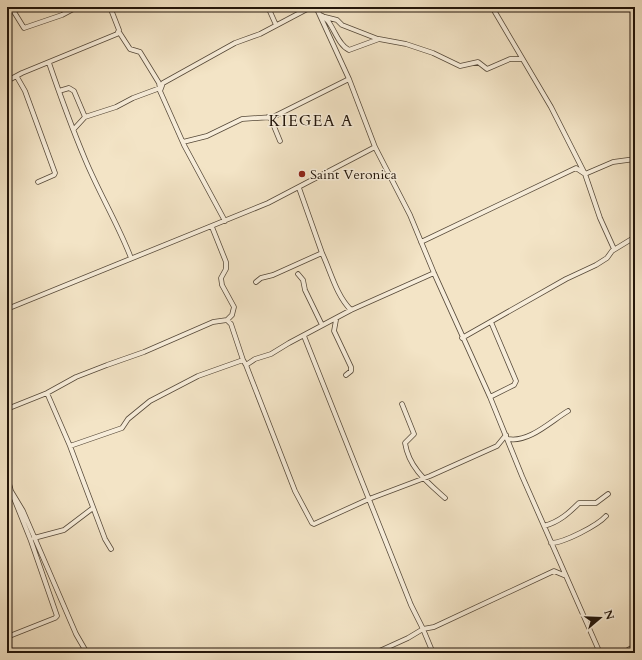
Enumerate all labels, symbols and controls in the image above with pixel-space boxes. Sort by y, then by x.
district label: KIEGEA A [269,110,353,132]
place label: Saint Veronica [310,165,397,184]
marker: Saint Veronica [297,169,307,179]
north arrow [580,598,620,638]
text: N [600,608,618,622]

